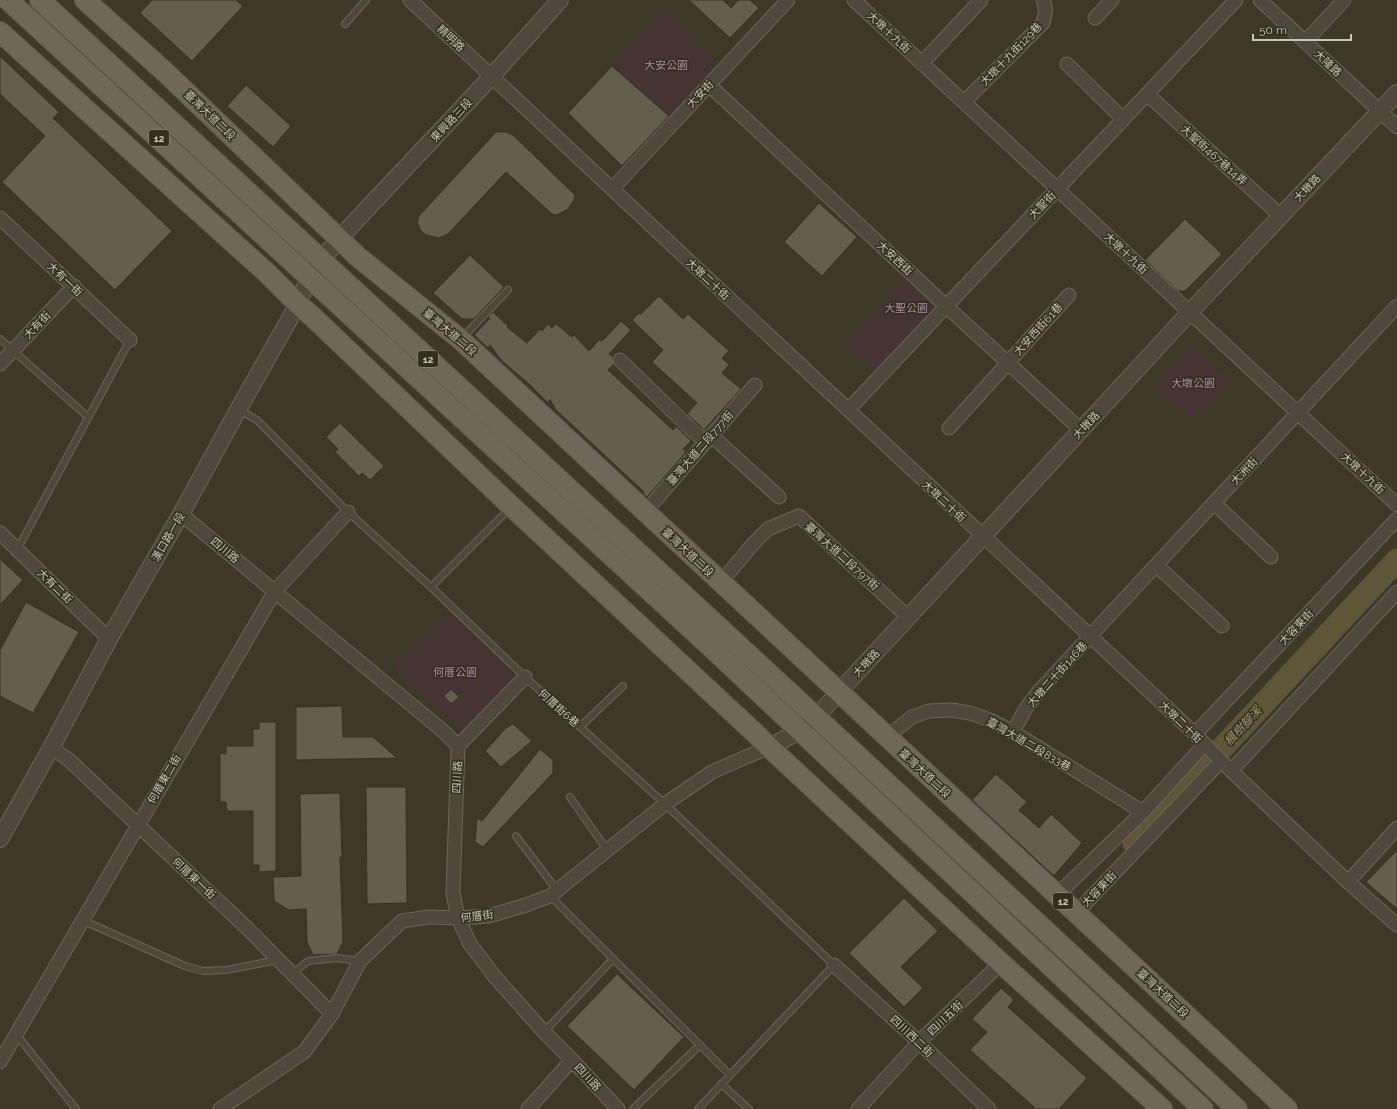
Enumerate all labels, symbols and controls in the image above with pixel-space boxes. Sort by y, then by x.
street label: 大墩十九街 [864,9,913,56]
scale bar [1253,16,1351,42]
street label: 大墩十九街129巷 [978,20,1045,89]
street label: 精明路 [434,22,467,54]
text: 50 m [1259,23,1287,37]
street label: 大隆路 [1311,47,1344,79]
park label: 大安公園 [644,59,688,72]
street label: 大安街 [684,78,716,111]
street label: 臺灣大道二段 [181,88,238,143]
street label: 東興路三段 [428,96,475,145]
street label: 大聖街467巷14弄 [1178,122,1249,188]
road number: 12 [149,130,169,146]
street label: 大墩路 [1291,172,1323,205]
street label: 大聖街 [1026,189,1058,222]
street label: 大墩十九街 [1101,230,1150,277]
street label: 大安西街 [874,239,915,278]
street label: 大墩二十街 [683,256,732,303]
street label: 大有一街 [44,260,85,299]
street label: 大安西街61巷 [1011,300,1065,358]
park label: 大聖公園 [884,302,928,315]
street label: 臺灣大道二段 [420,306,479,359]
street label: 大有街 [21,309,53,342]
road number: 12 [418,351,438,367]
park label: 大墩公園 [1171,377,1215,390]
street label: 臺灣大道二段777街 [664,408,736,488]
street label: 大墩路 [1070,409,1102,442]
street label: 大墩十九街 [1338,450,1387,497]
street label: 大洲街 [1228,455,1260,488]
street label: 大墩二十街 [919,478,968,525]
street label: 漢口路一段 [149,510,188,564]
street label: 臺灣大道二段797街 [802,520,881,593]
street label: 臺灣大道二段 [659,525,716,580]
street label: 四川路 [208,535,241,566]
street label: 大有二街 [34,566,75,606]
street label: 大容東街 [1277,607,1316,648]
street label: 大墩二十街146巷 [1025,639,1090,710]
street label: 大墩路 [850,647,882,680]
park label: 何厝公園 [433,666,477,679]
street label: 何厝街6巷 [535,687,582,730]
street label: 大墩二十街 [1156,699,1205,746]
water label: 楓樹腳溪 [1222,702,1266,748]
street label: 臺灣大道二段833巷 [984,715,1073,774]
street label: 臺灣大道二段 [896,746,953,801]
street label: 何厝東二街 [145,752,184,806]
street label: 四川路 [450,760,465,794]
street label: 何厝東一街 [169,855,218,902]
street label: 大容東街 [1079,869,1119,910]
road number: 12 [1053,893,1073,909]
street label: 何厝街 [460,908,494,925]
street label: 臺灣大道二段 [1134,966,1191,1021]
street label: 四川五街 [925,998,966,1038]
street label: 四川西二街 [887,1013,936,1060]
street label: 四川路 [572,1061,604,1094]

